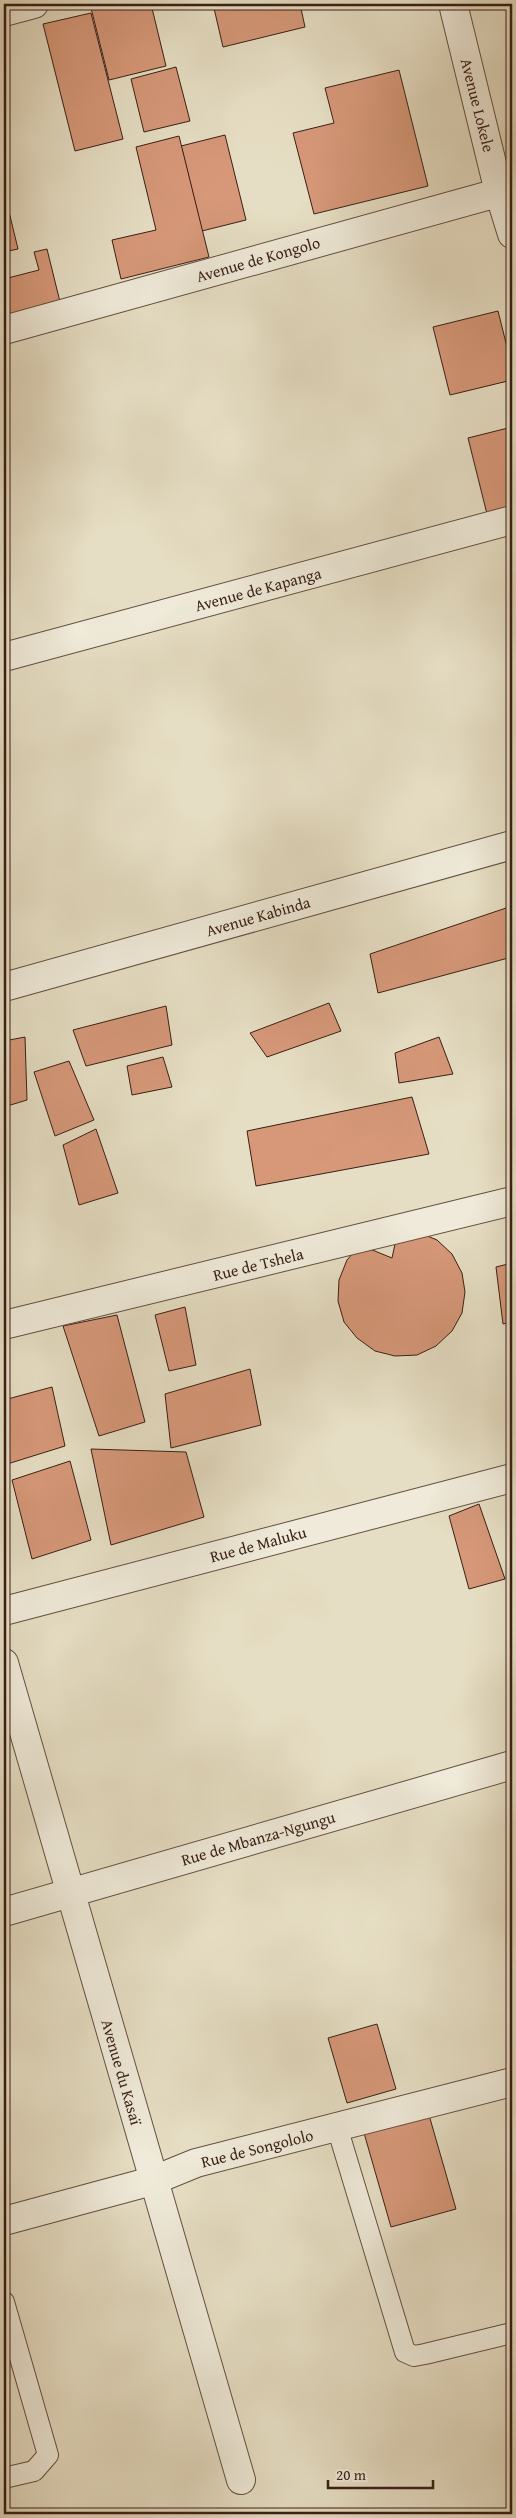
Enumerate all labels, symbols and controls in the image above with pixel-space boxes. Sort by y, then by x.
street label: Avenue Lokele [455,56,501,154]
street label: Avenue de Kongolo [193,230,323,288]
street label: Avenue de Kapanga [192,560,324,617]
street label: Avenue Kabinda [203,890,313,942]
street label: Rue de Tshela [210,1241,306,1287]
street label: Rue de Maluku [207,1519,309,1568]
street label: Rue de Mbanza-Ngungu [178,1804,338,1871]
street label: Avenue du Kasaï [95,2016,149,2128]
street label: Rue de Songololo [198,2122,316,2174]
scale bar [328,2458,434,2490]
text: 20 m [336,2464,367,2485]

